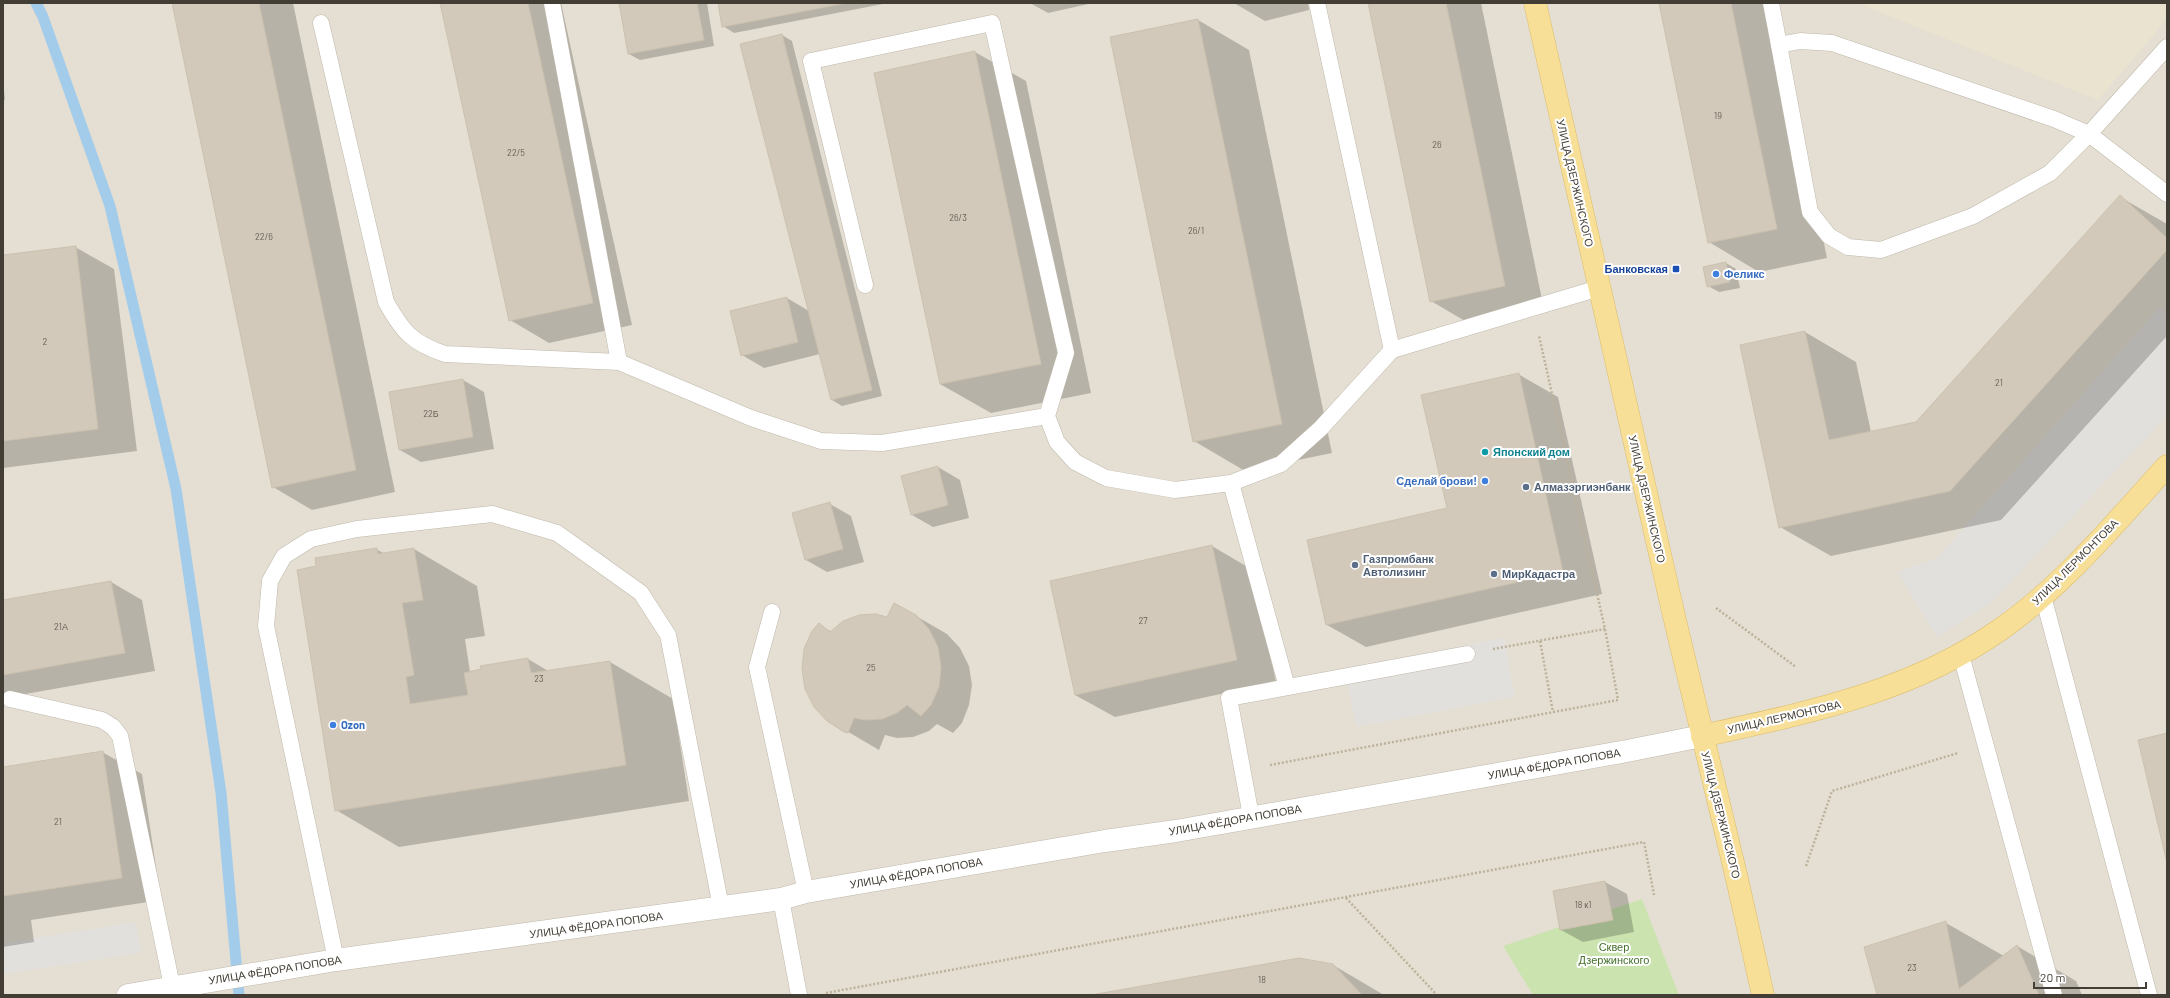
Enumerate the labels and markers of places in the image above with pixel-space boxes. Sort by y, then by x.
place label: Банковская [1605,262,1668,275]
marker: Банковская [1671,264,1681,274]
place label: Феликс [1724,267,1765,280]
marker: Феликс [1711,269,1721,279]
place label: Японский дом [1493,445,1570,458]
marker: Японский дом [1480,447,1490,457]
place label: Сделай брови! [1396,474,1477,487]
marker: Сделай брови! [1480,476,1490,486]
place label: Алмазэргиэнбанк [1534,480,1631,493]
marker: Алмазэргиэнбанк [1521,482,1531,492]
place label: Газпромбанк Автолизинг [1363,552,1434,578]
marker: Газпромбанк Автолизинг [1350,560,1360,570]
place label: МирКадастра [1502,567,1576,580]
marker: МирКадастра [1489,569,1499,579]
place label: Ozon [341,718,365,731]
marker: Ozon [328,720,338,730]

